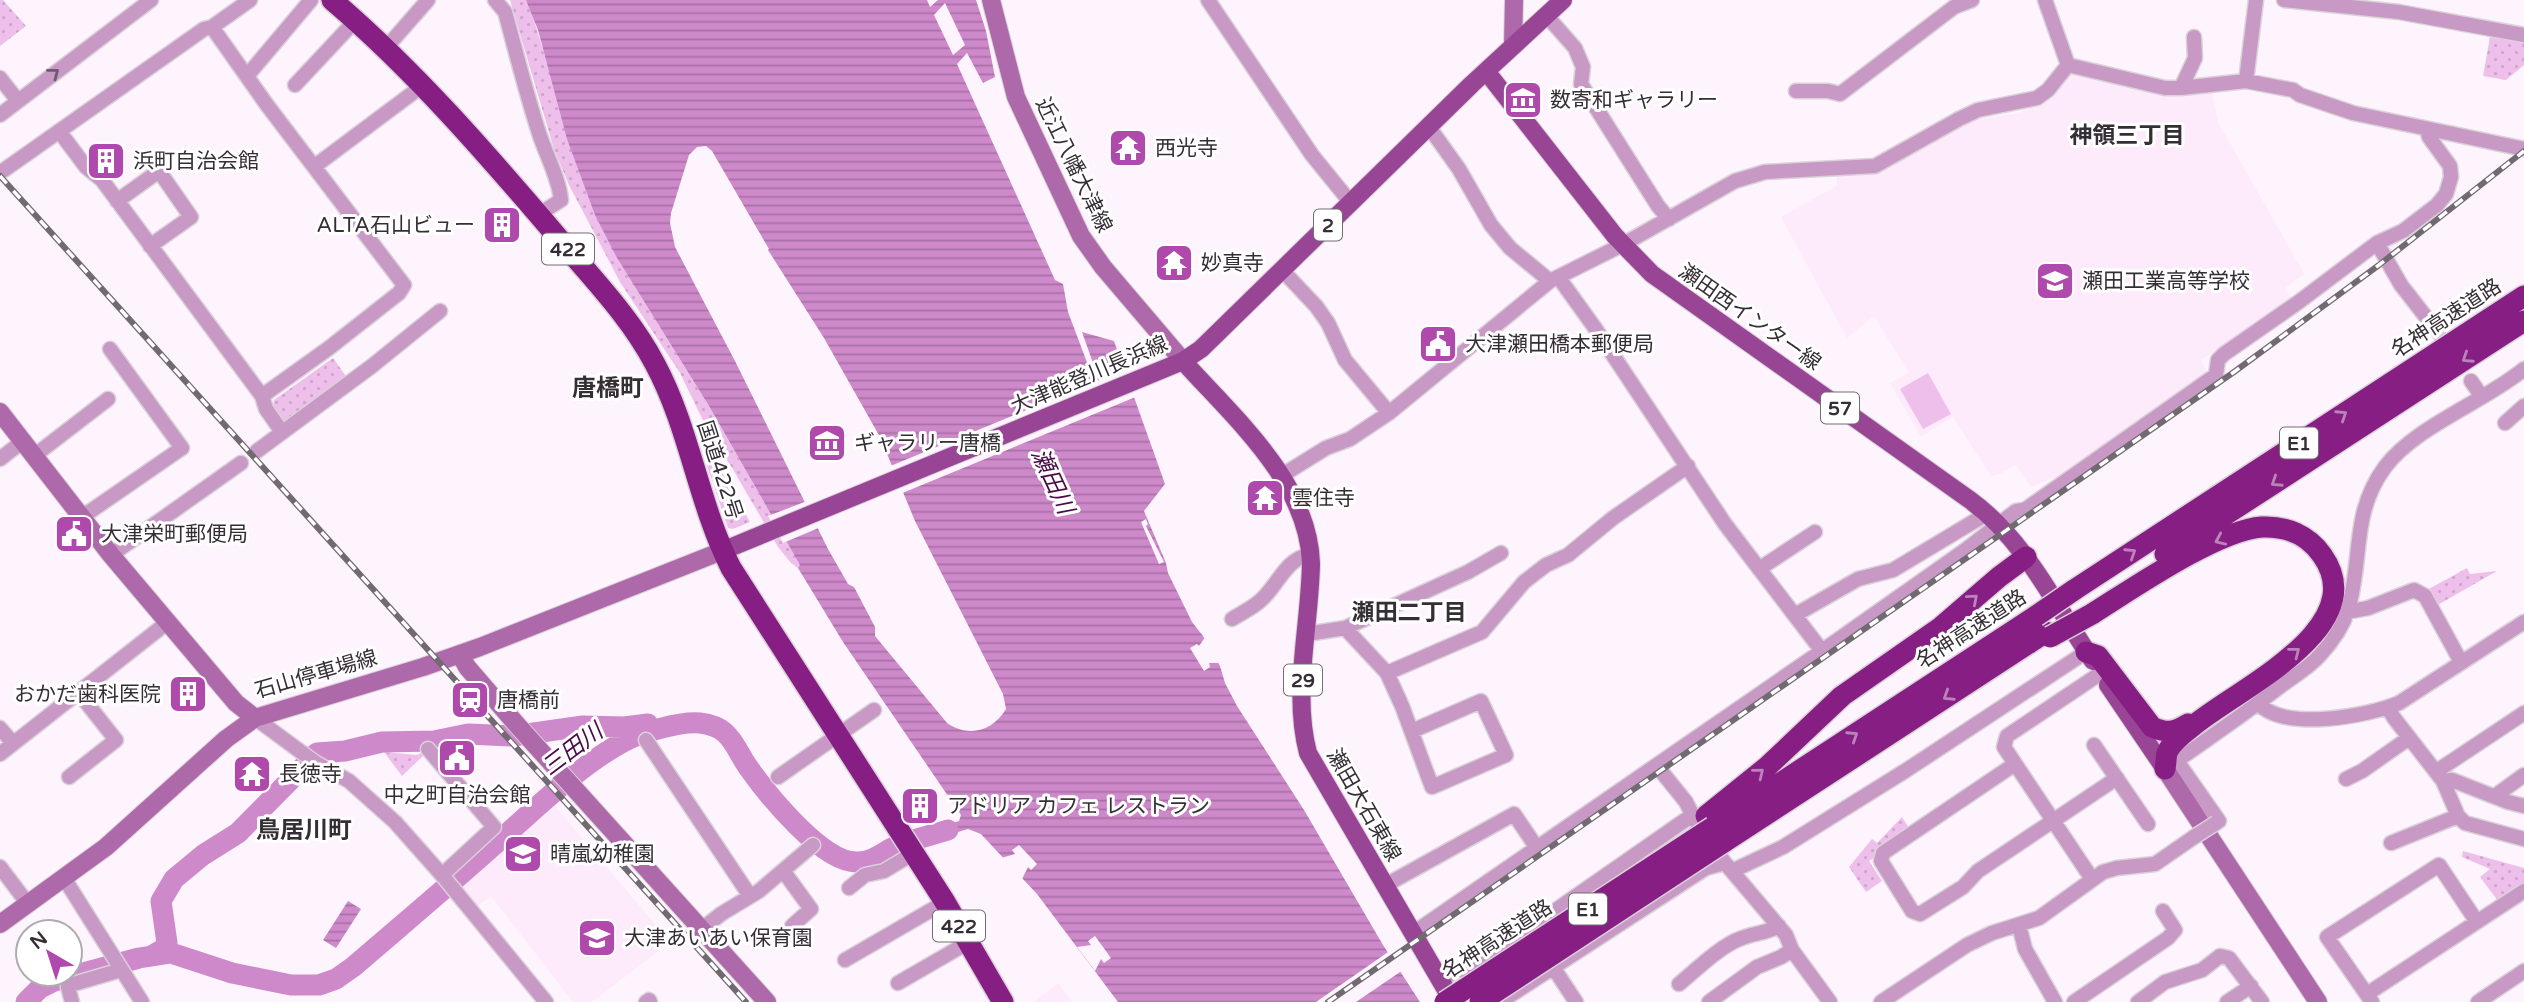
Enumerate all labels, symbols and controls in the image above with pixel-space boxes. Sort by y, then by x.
one-way arrow [46,69,59,82]
museum icon: 数寄和ギャラリー [1502,79,1544,121]
place label: 数寄和ギャラリー [1550,88,1718,113]
street label: 近江八幡大津線 [1030,94,1117,237]
district label: 神領三丁目 [2070,122,2185,150]
temple icon: 西光寺 [1107,127,1149,169]
place label: 西光寺 [1155,136,1218,161]
building icon: 浜町自治会館 [85,140,127,182]
place label: 浜町自治会館 [133,149,259,174]
building icon: ALTA石山ビュー [481,204,523,246]
road number: 2 [1314,210,1342,241]
place label: ALTA石山ビュー [317,213,475,238]
road number: 422 [542,233,594,264]
temple icon: 妙真寺 [1153,242,1195,284]
place label: 妙真寺 [1201,251,1264,276]
street label: 瀬田西インター線 [1674,259,1826,376]
school or university icon: 瀬田工業高等学校 [2034,260,2076,302]
place label: 瀬田工業高等学校 [2082,269,2250,294]
street label: 名神高速道路 [2387,274,2506,363]
public building icon: 大津瀬田橋本郵便局 [1417,323,1459,365]
street label: 大津能登川長浜線 [1007,331,1171,420]
place label: 大津瀬田橋本郵便局 [1465,332,1654,357]
one-way arrow [2462,350,2475,362]
district label: 唐橋町 [572,374,644,403]
road number: 57 [1821,392,1859,424]
one-way arrow [2334,411,2347,423]
street label: 国道422号 [692,418,747,523]
museum icon: ギャラリー唐橋 [806,422,848,464]
road number: E1 [2280,428,2318,458]
place label: ギャラリー唐橋 [854,431,1001,456]
water label: 瀬田川 [1025,444,1081,521]
one-way arrow [2271,474,2284,486]
temple icon: 雲住寺 [1244,477,1286,519]
place label: 雲住寺 [1292,486,1355,511]
public building icon: 大津栄町郵便局 [53,513,95,555]
place label: 大津栄町郵便局 [101,522,248,547]
one-way arrow [2215,532,2228,546]
one-way arrow [2123,549,2136,561]
street label: 名神高速道路 [1912,585,2031,674]
one-way arrow [1965,595,1978,607]
district label: 瀬田二丁目 [1352,599,1467,627]
street label: 石山停車場線 [252,645,380,704]
one-way arrow [2287,648,2300,661]
road number: 29 [1284,664,1322,695]
building icon: おかだ歯科医院 [167,673,209,715]
station icon: 唐橋前 [449,679,491,721]
place label: おかだ歯科医院 [14,682,161,707]
place label: 唐橋前 [497,688,560,713]
one-way arrow [1943,688,1956,700]
water label: 三田川 [537,716,611,782]
one-way arrow [1845,731,1858,744]
public building icon: 中之町自治会館 [436,737,478,779]
street label: 瀬田大石東線 [1321,744,1406,866]
temple icon: 長徳寺 [231,753,273,795]
place label: 長徳寺 [279,762,342,787]
one-way arrow [1752,769,1764,782]
place label: 中之町自治会館 [384,783,531,808]
building icon: アドリア カフェ レストラン [899,785,941,827]
place label: アドリア カフェ レストラン [947,794,1210,819]
district label: 鳥居川町 [256,816,352,845]
school or university icon: 晴嵐幼稚園 [502,833,544,875]
place label: 晴嵐幼稚園 [550,842,655,867]
road number: E1 [1569,894,1607,925]
street label: 名神高速道路 [1438,895,1557,984]
road number: 422 [933,910,985,942]
school or university icon: 大津あいあい保育園 [576,917,618,959]
north arrow [14,918,84,988]
place label: 大津あいあい保育園 [624,926,813,951]
text: N [26,927,52,954]

